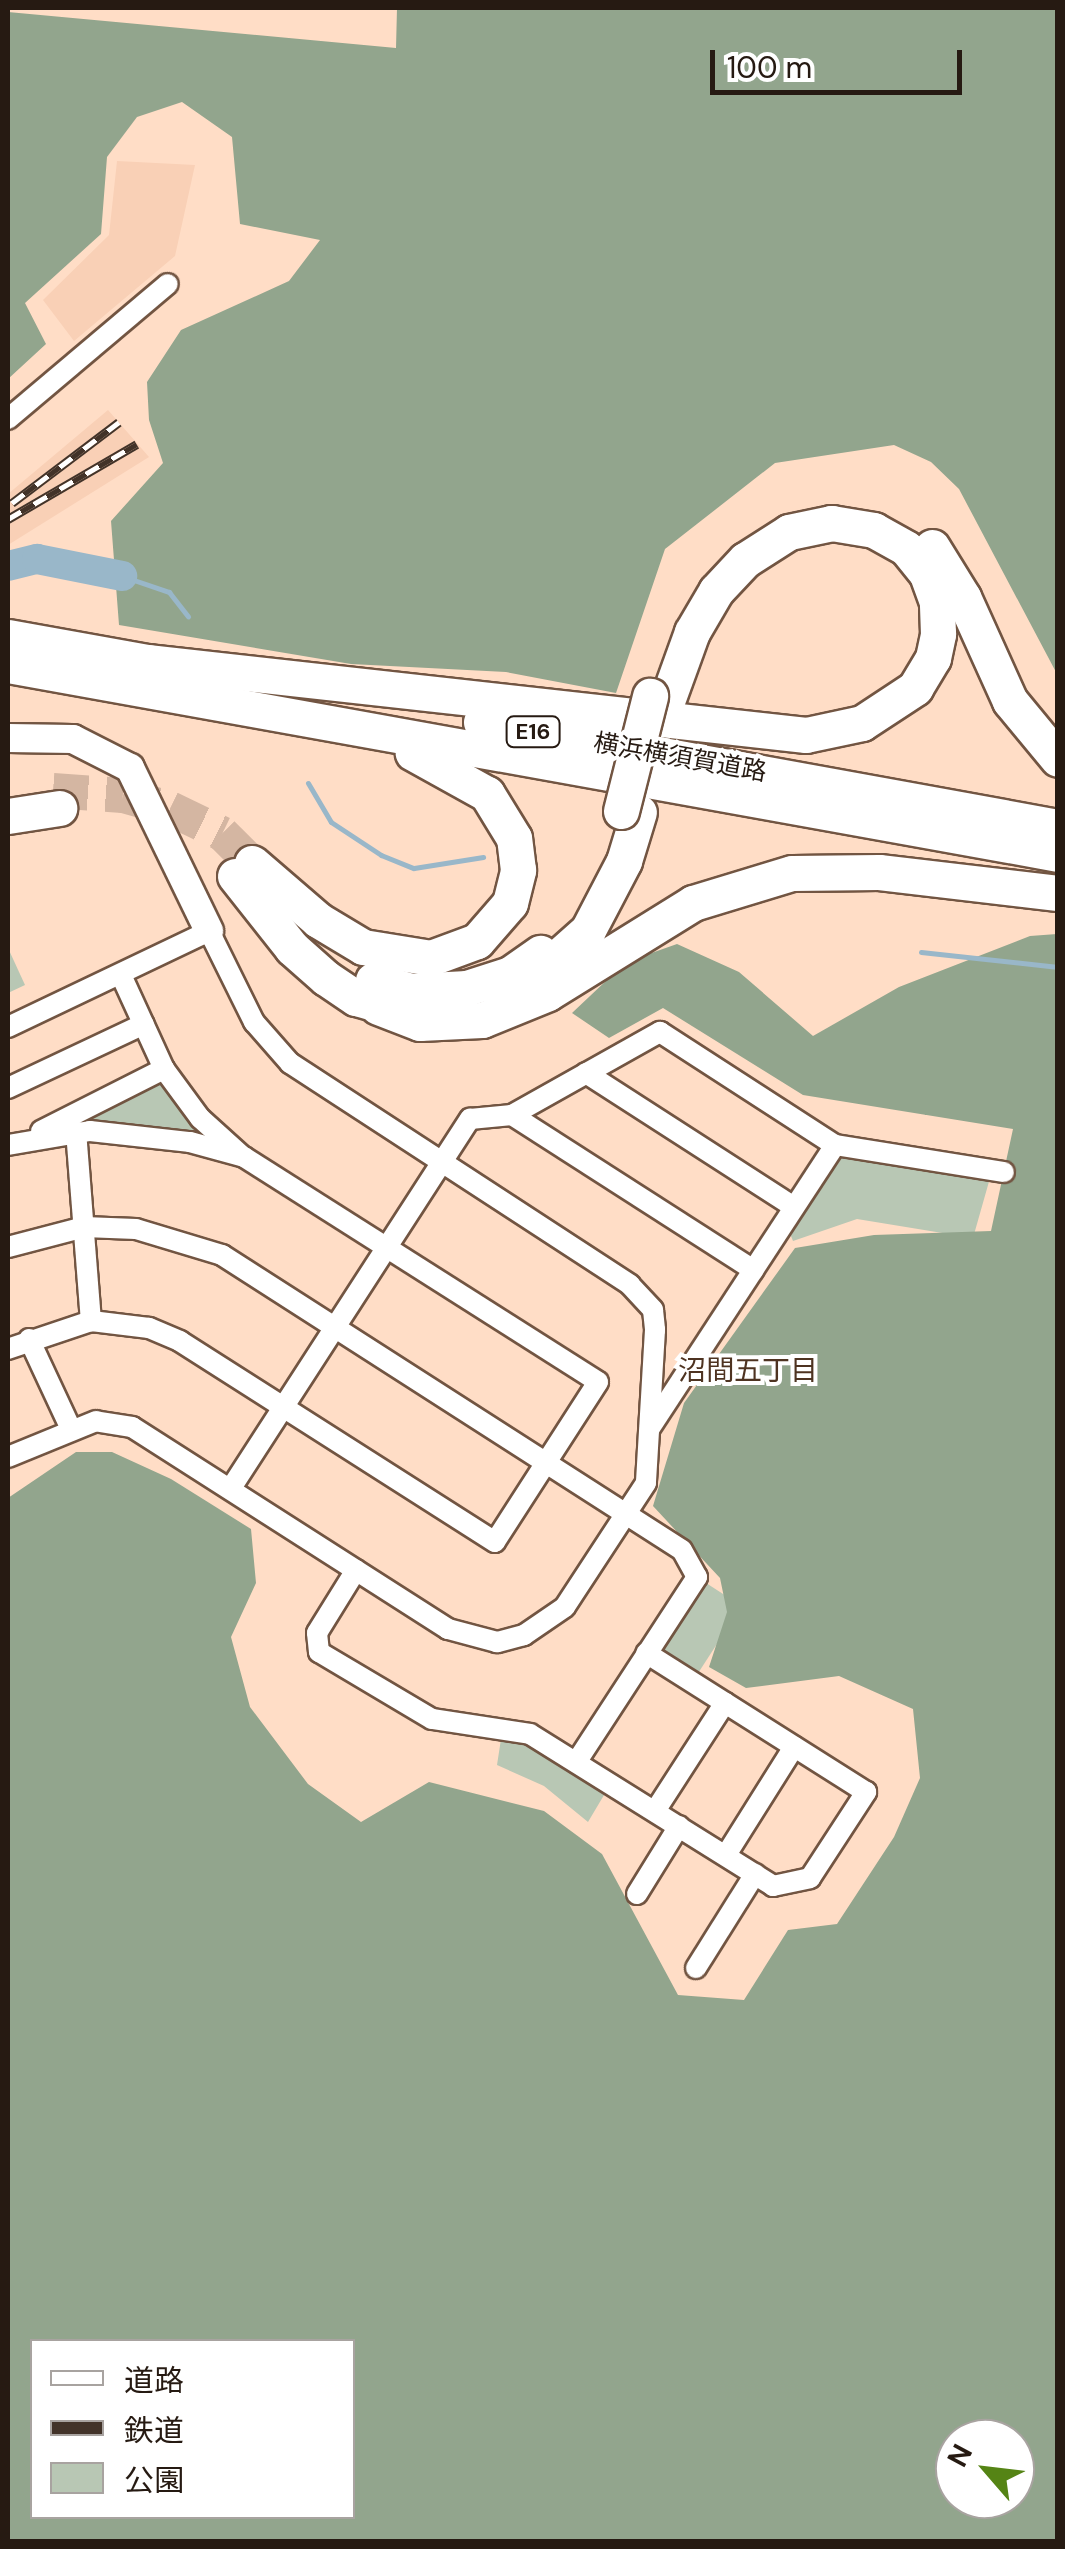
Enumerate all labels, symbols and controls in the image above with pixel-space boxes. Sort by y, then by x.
scale bar [715,30,968,92]
text: 100 m [727,48,812,87]
road number: E16 [506,715,560,749]
street label: 横浜横須賀道路 [591,728,769,788]
district label: 沼間五丁目 [678,1354,818,1388]
legend [30,2339,355,2519]
text: 道路 [124,2361,184,2400]
text: 鉄道 [124,2411,184,2450]
north arrow [935,2419,1035,2519]
text: N [939,2438,981,2473]
text: 公園 [124,2461,184,2500]

